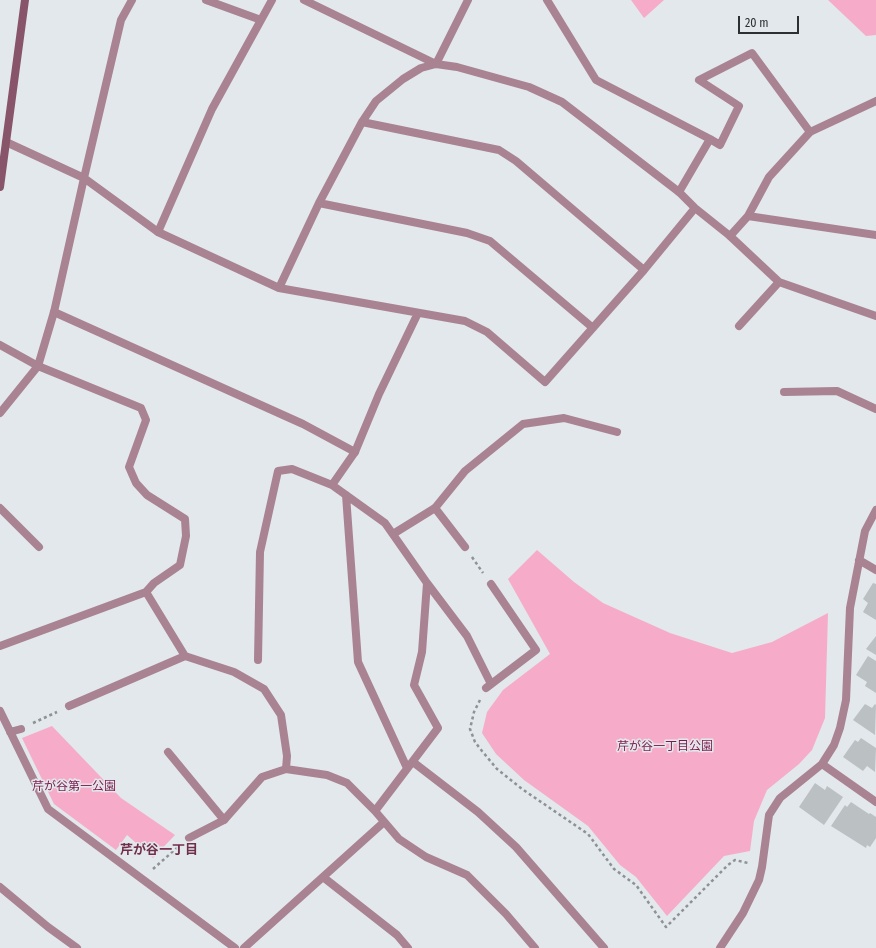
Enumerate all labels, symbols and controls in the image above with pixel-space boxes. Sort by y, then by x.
scale bar [740,8,801,34]
text: 20 m [745,16,769,30]
park label: 芹が谷一丁目公園 [617,740,713,754]
park label: 芹が谷第一公園 [32,780,116,794]
district label: 芹が谷一丁目 [120,842,198,858]

